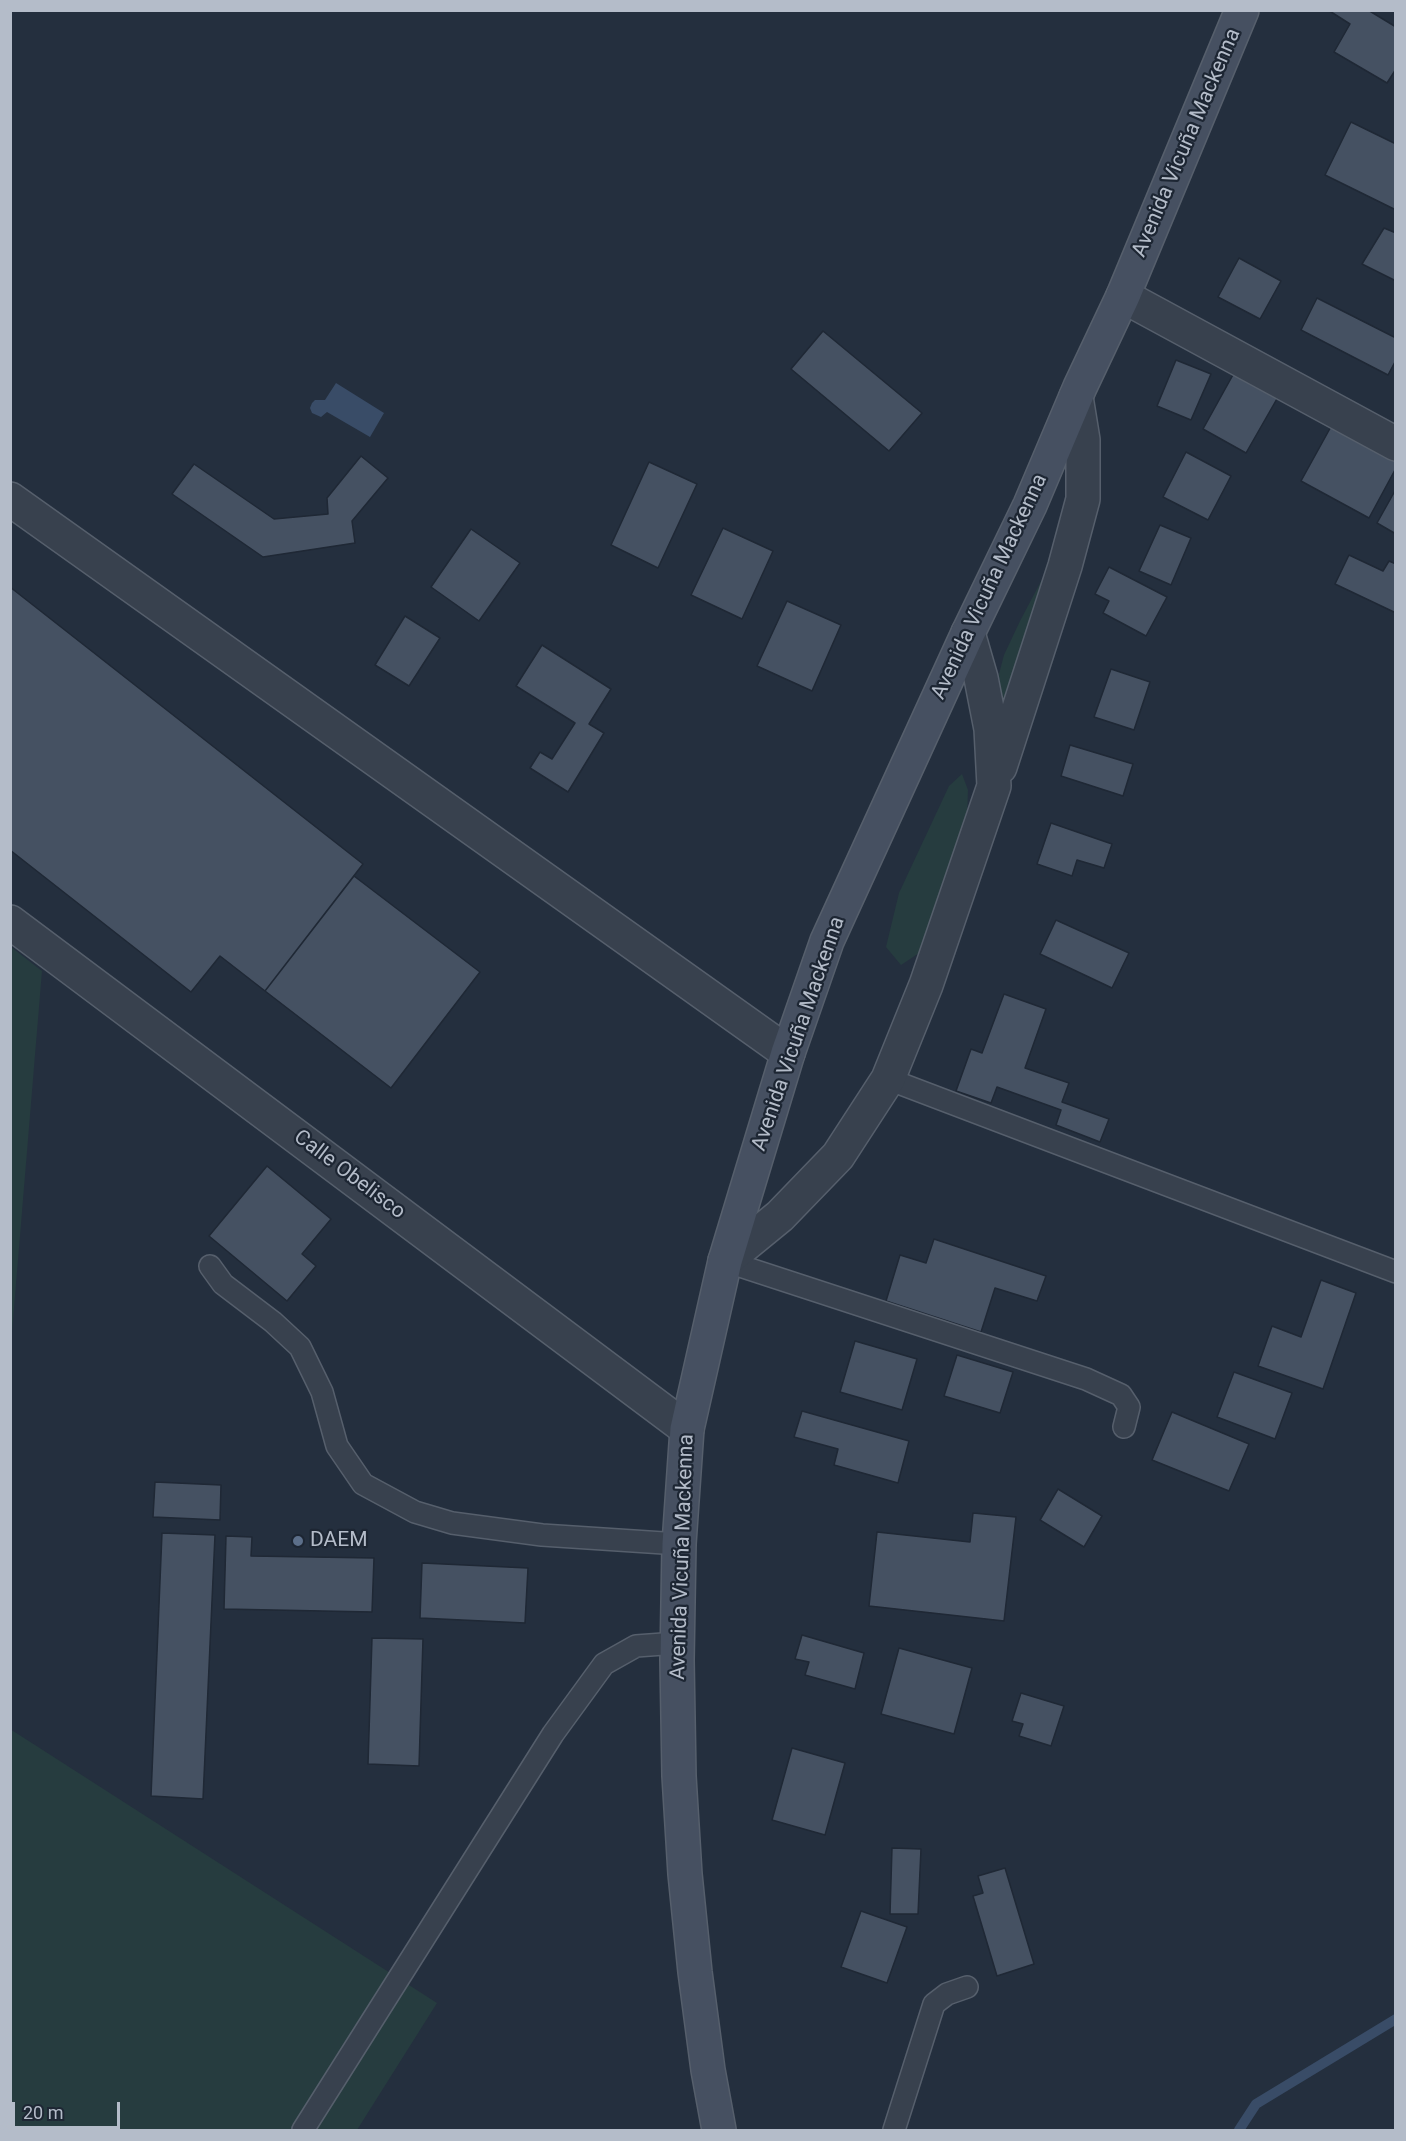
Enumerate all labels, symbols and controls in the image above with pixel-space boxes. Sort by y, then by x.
street label: Avenida Vicuña Mackenna [1127,25,1247,261]
street label: Avenida Vicuña Mackenna [927,470,1053,704]
street label: Avenida Vicuña Mackenna [747,914,851,1154]
street label: Calle Obelisco [288,1125,410,1225]
street label: Avenida Vicuña Mackenna [666,1434,700,1680]
place label: DAEM [310,1528,368,1554]
marker: DAEM [291,1534,305,1548]
scale bar [15,2090,123,2128]
text: 20 m [23,2102,63,2123]

